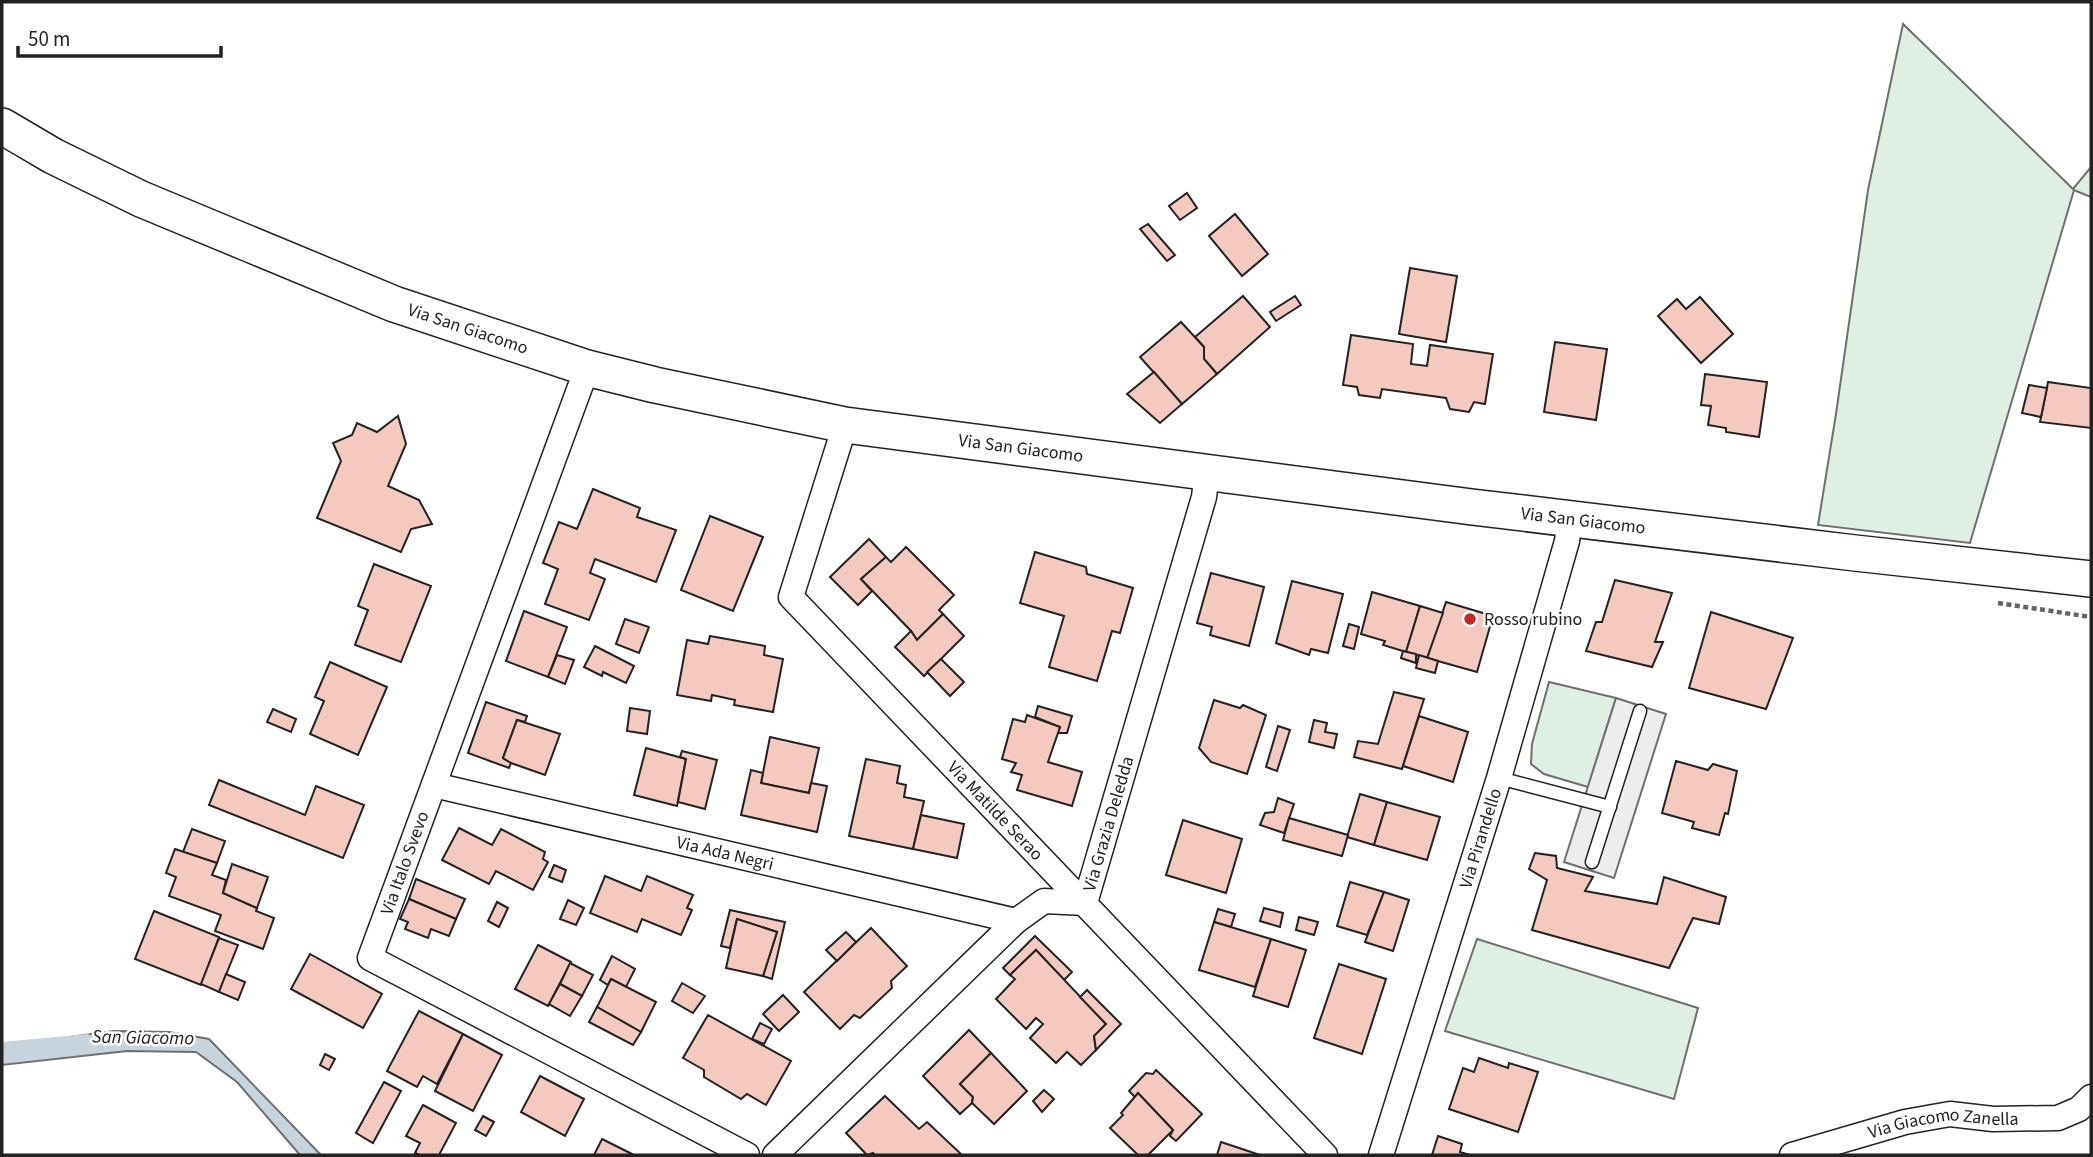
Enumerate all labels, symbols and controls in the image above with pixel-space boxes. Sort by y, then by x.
scale bar [18,14,220,58]
text: 50 m [28,24,70,54]
street label: Via San Giacomo [405,297,531,360]
street label: Via San Giacomo [957,427,1085,469]
street label: Via San Giacomo [1519,500,1647,540]
place label: Rosso rubino [1484,607,1582,632]
marker: Rosso rubino [1462,611,1478,627]
street label: Via Grazia Deledda [1077,753,1140,894]
street label: Via Matilde Serao [942,755,1049,866]
street label: Via Pirandello [1453,785,1508,891]
street label: Via Italo Svevo [375,808,435,918]
street label: Via Ada Negri [674,830,776,876]
water label: San Giacomo [92,1024,195,1052]
street label: Via Giacomo Zanella [1865,1102,2019,1145]

